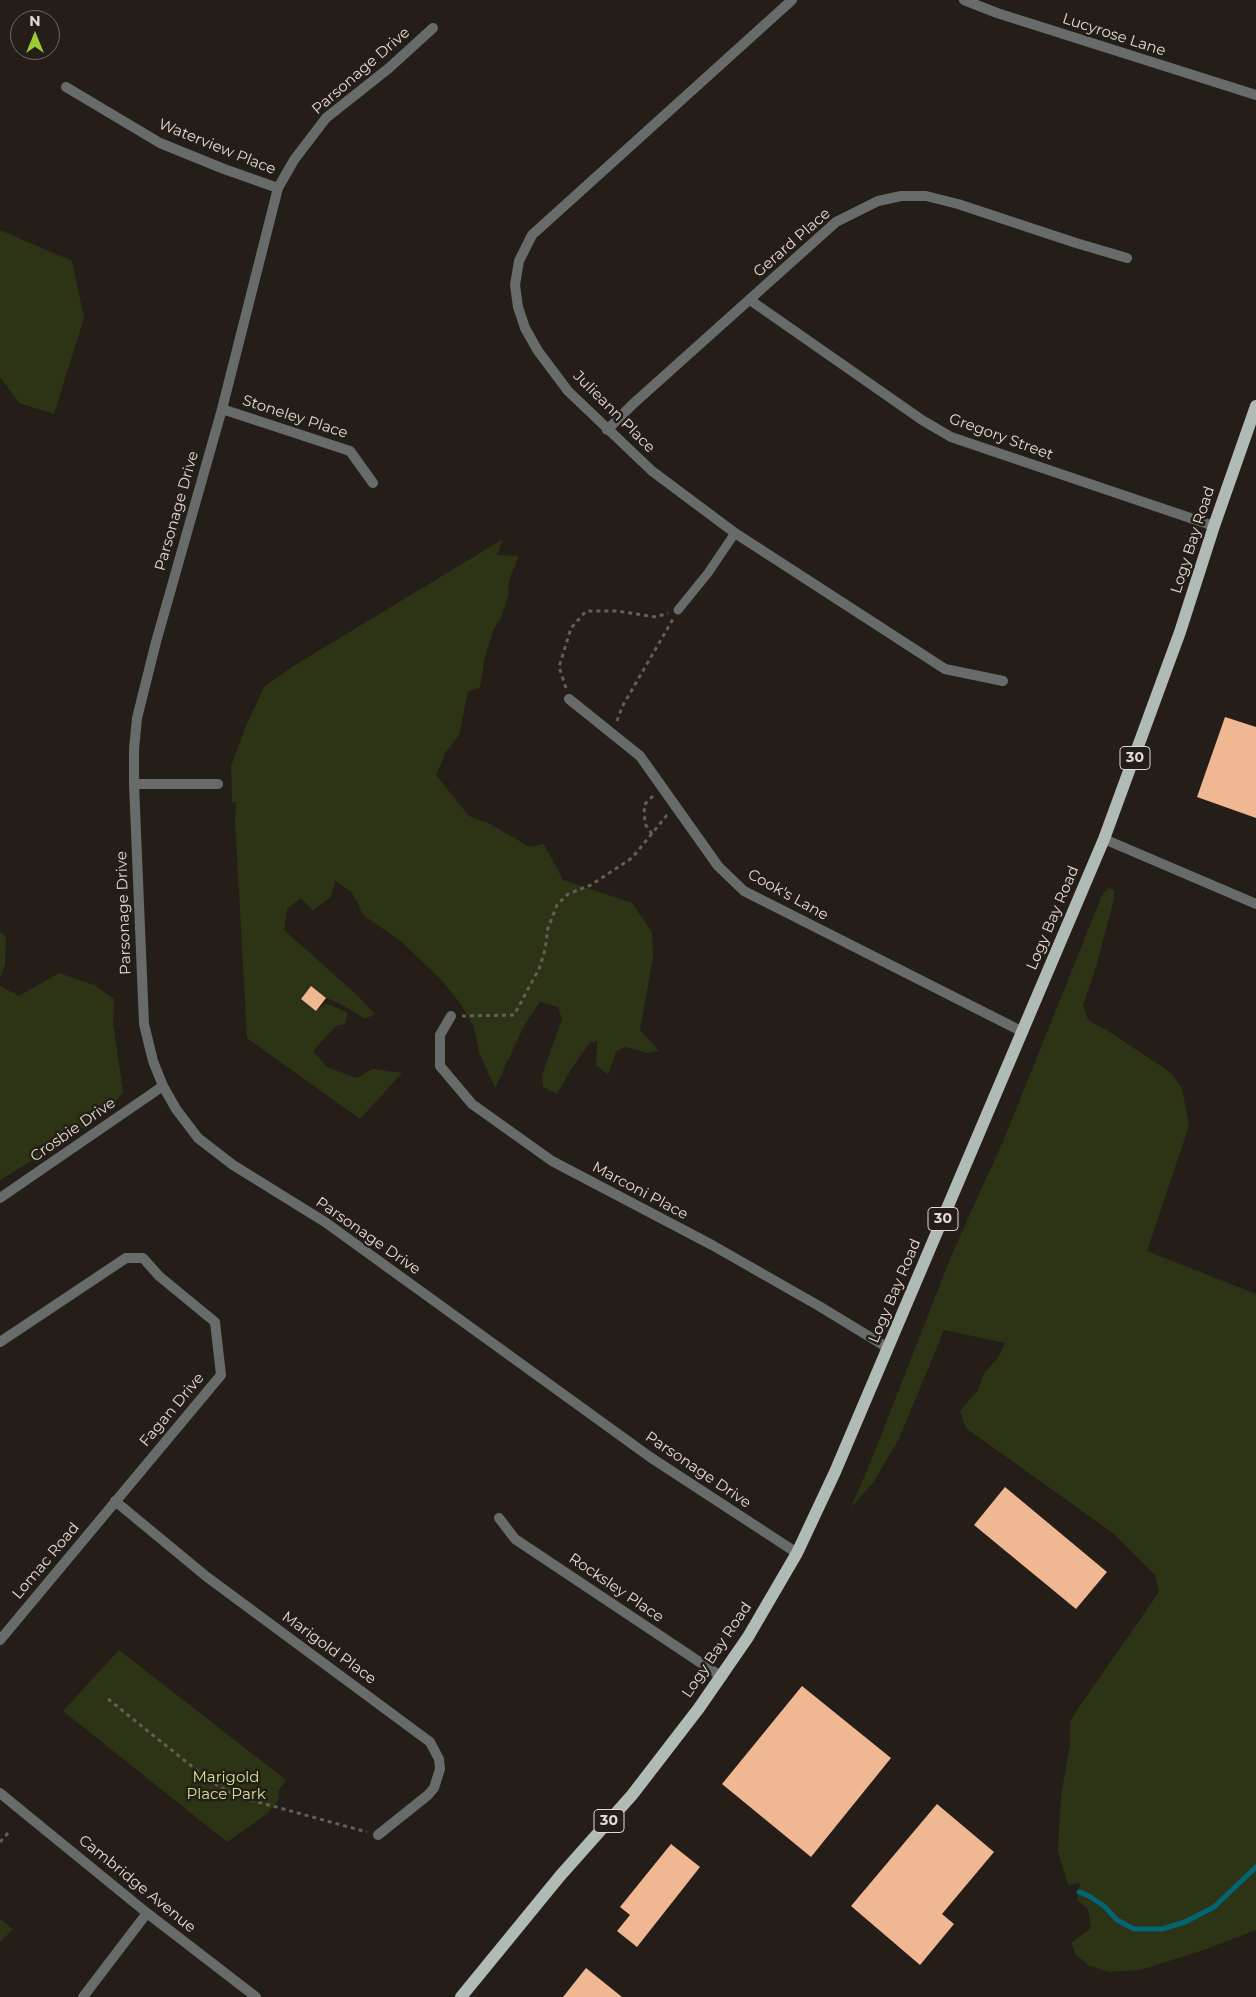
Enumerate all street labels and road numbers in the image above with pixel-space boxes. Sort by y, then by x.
street label: Lucyrose Lane [1060,10,1168,60]
street label: Parsonage Drive [308,24,414,118]
street label: Waterview Place [156,115,278,179]
street label: Gerard Place [750,205,834,281]
street label: Julieann Place [569,367,659,457]
street label: Stoneley Place [240,391,350,443]
street label: Gregory Street [946,410,1056,464]
street label: Parsonage Drive [151,449,203,573]
street label: Logy Bay Road [1167,484,1219,596]
road number: 30 [1120,746,1150,770]
street label: Parsonage Drive [113,851,135,975]
street label: Logy Bay Road [1023,863,1083,973]
street label: Cook's Lane [745,865,831,925]
street label: Crosbie Drive [27,1094,119,1166]
street label: Marconi Place [589,1158,691,1224]
street label: Parsonage Drive [312,1193,424,1279]
road number: 30 [928,1208,958,1230]
street label: Logy Bay Road [865,1236,925,1346]
street label: Fagan Drive [136,1370,208,1450]
street label: Parsonage Drive [642,1428,754,1512]
street label: Lomac Road [9,1519,83,1603]
street label: Rocksley Place [565,1550,667,1626]
street label: Logy Bay Road [678,1599,756,1701]
street label: Marigold Place [278,1608,380,1688]
road number: 30 [594,1810,624,1832]
street label: Cambridge Avenue [75,1831,199,1937]

